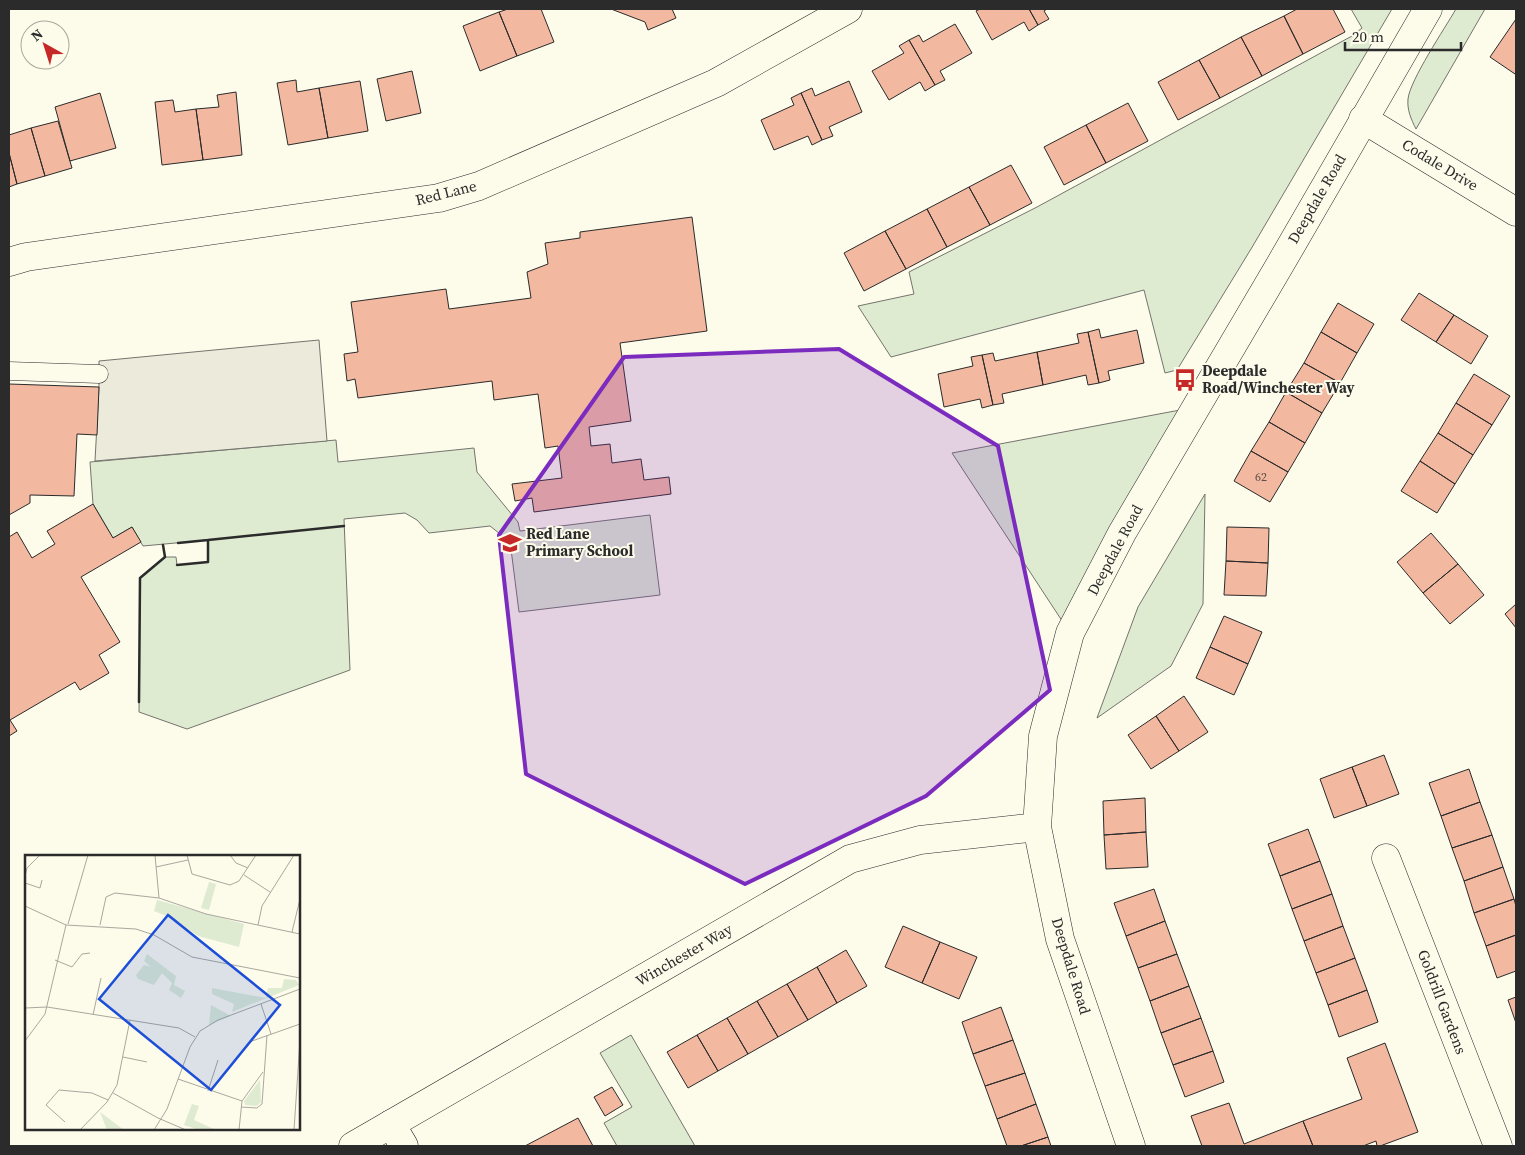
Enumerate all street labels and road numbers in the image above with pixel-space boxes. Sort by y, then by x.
street label: Codale Drive [1398,134,1483,196]
street label: Deepdale Road [1282,150,1351,247]
street label: Red Lane [413,175,479,210]
street label: Deepdale Road [1082,500,1148,599]
street label: Deepdale Road [1047,915,1096,1017]
street label: Winchester Way [632,918,736,991]
street label: Goldrill Gardens [1413,947,1472,1057]

